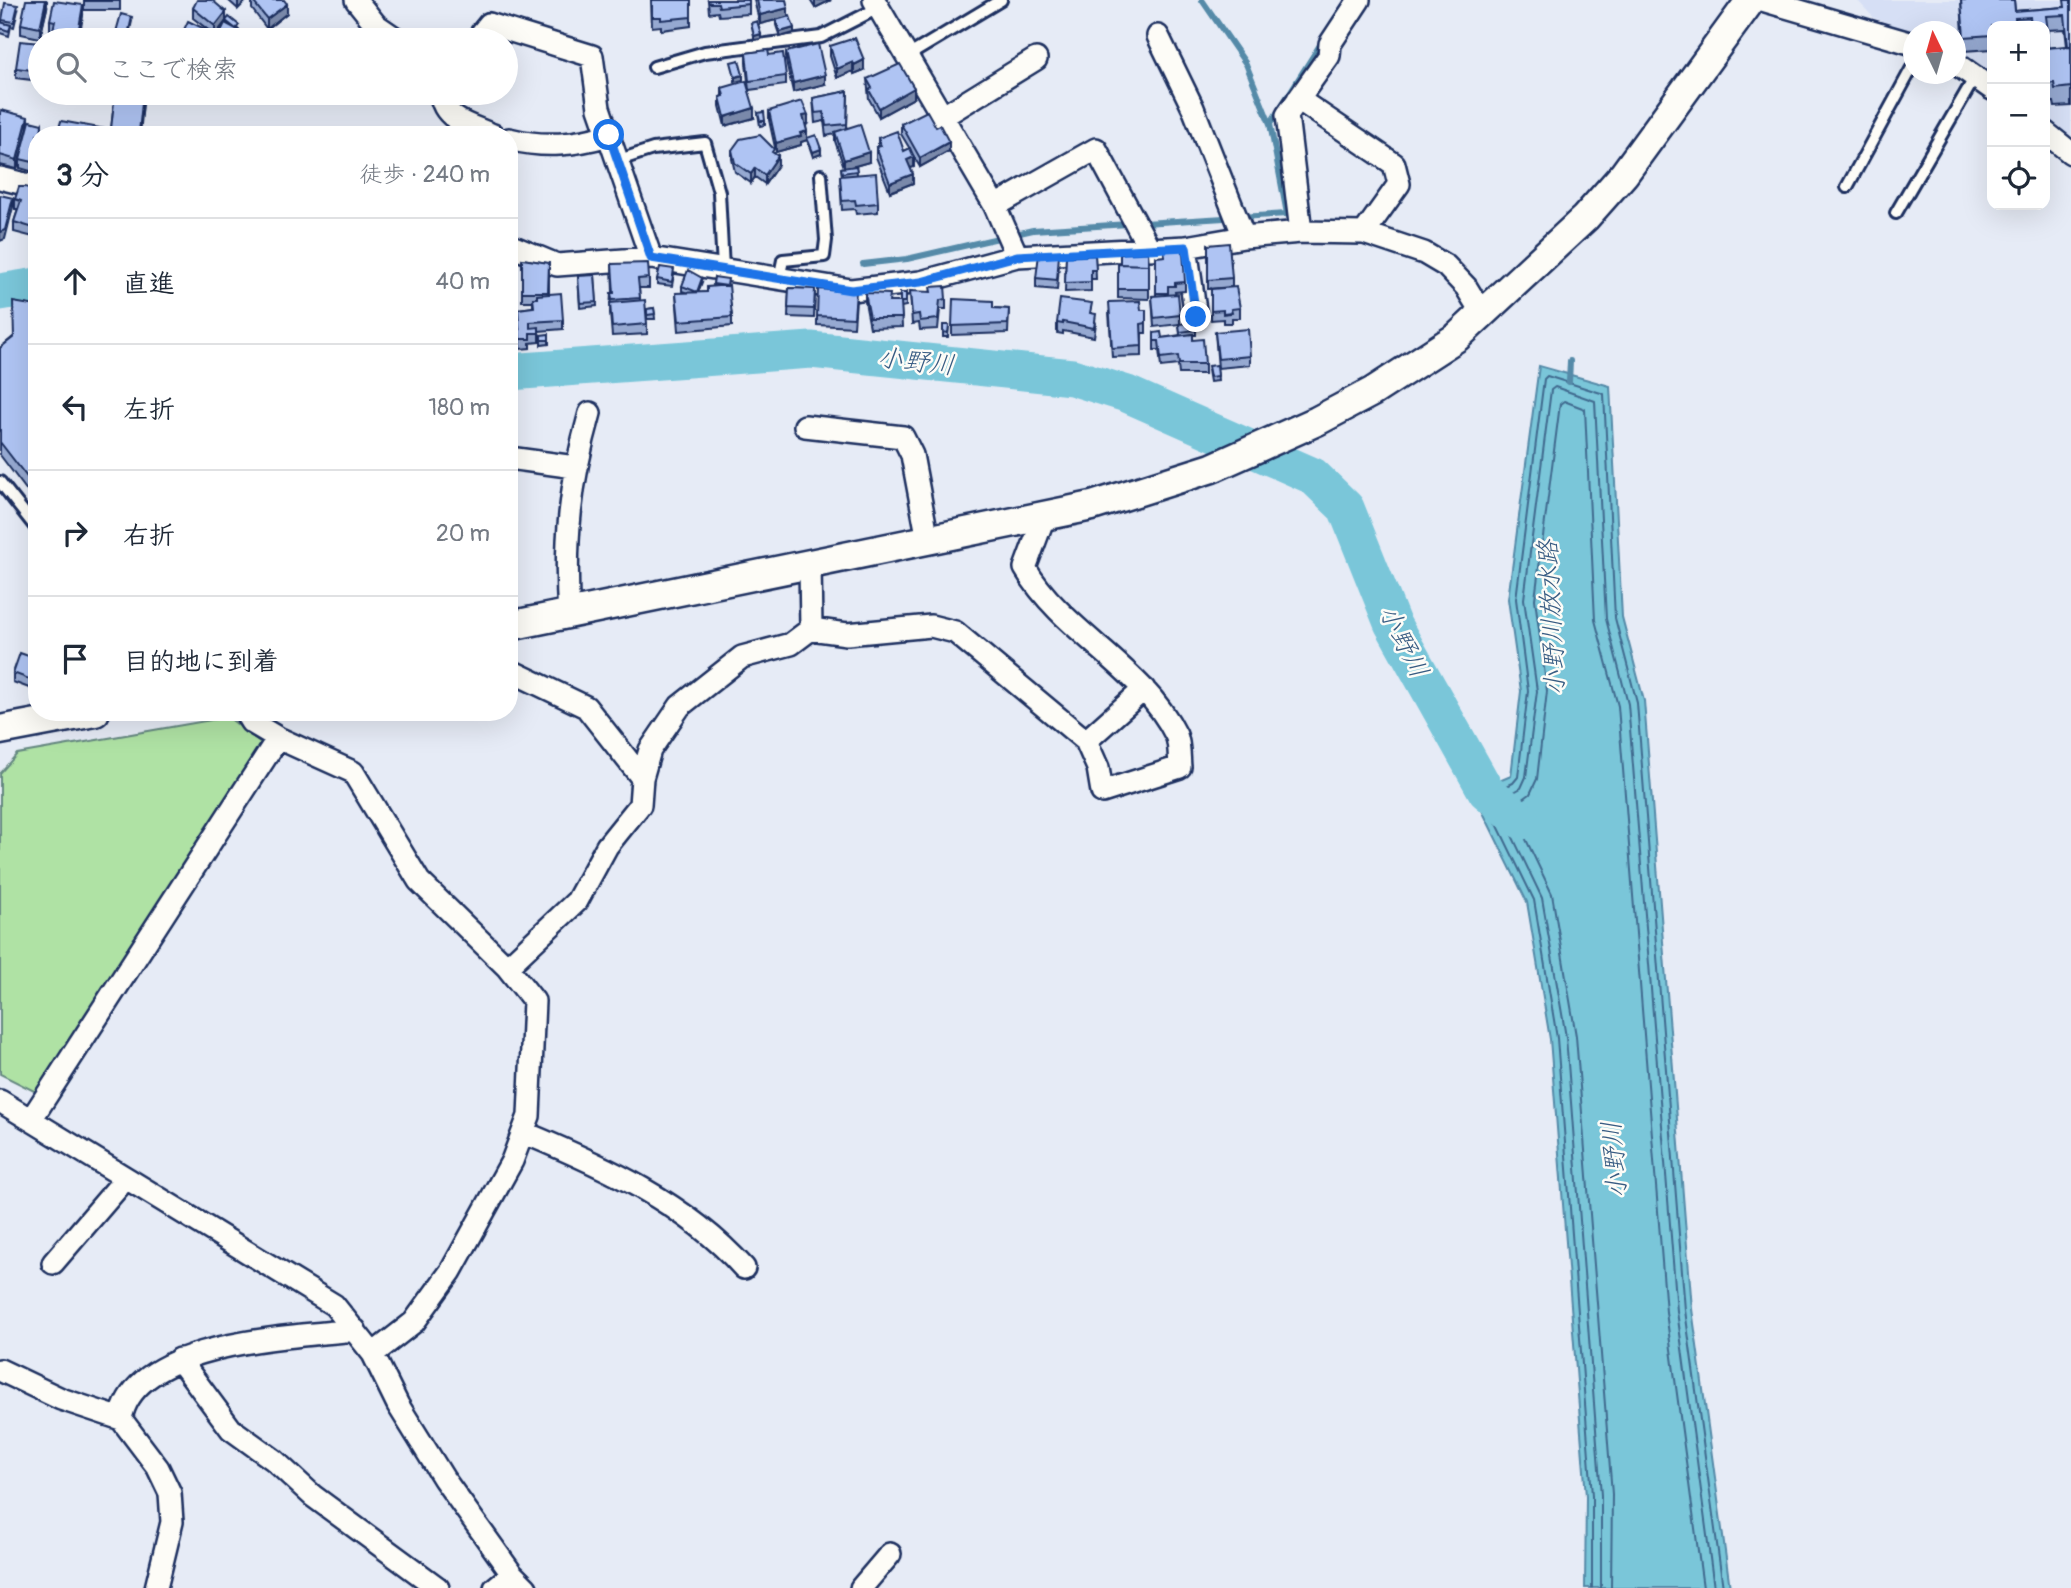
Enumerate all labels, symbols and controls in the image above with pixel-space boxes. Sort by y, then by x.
north arrow [1903,21,1966,84]
map controls [1987,21,2050,210]
button: + [1987,21,2050,84]
search box [28,28,518,105]
icon: search [52,48,90,86]
text: ここで検索 [108,54,238,86]
button: − [1987,84,2050,147]
route start [593,119,624,150]
button: locate [1987,147,2050,210]
text: 3 分 [56,157,109,194]
text: 徒歩 · 240 m [359,160,490,189]
icon: ahead [56,262,94,300]
text: 40 m [436,267,490,296]
text: 直進 [123,268,175,300]
route end [1180,301,1211,332]
water label: 小野川 [875,342,956,382]
icon: left [56,388,94,426]
text: 180 m [428,393,490,422]
text: 左折 [123,394,175,426]
icon: right [56,514,94,552]
text: 20 m [436,519,490,548]
text: 右折 [123,520,175,552]
water label: 小野川放水路 [1532,537,1572,697]
water label: 小野川 [1371,599,1435,683]
icon: arrive [56,640,94,678]
text: 目的地に到着 [123,646,279,678]
water label: 小野川 [1596,1120,1634,1200]

